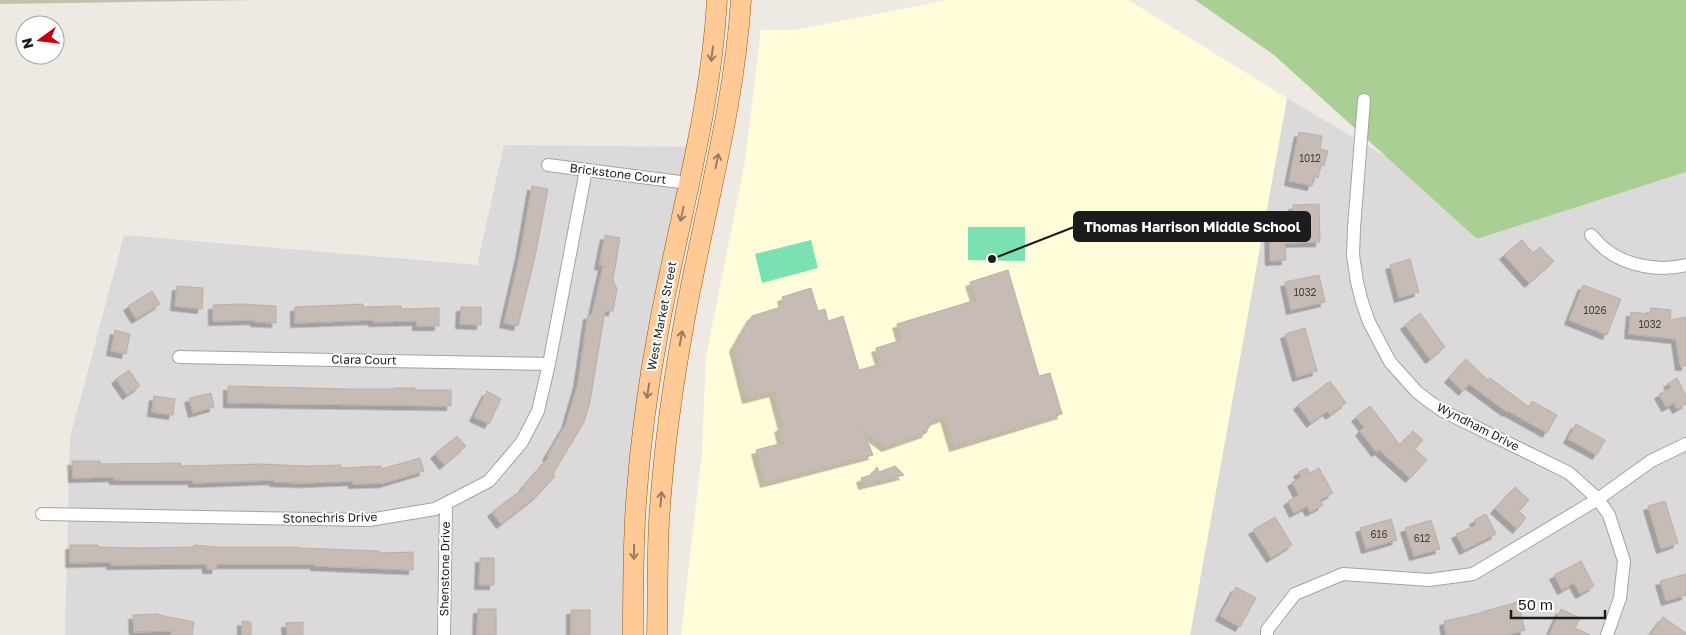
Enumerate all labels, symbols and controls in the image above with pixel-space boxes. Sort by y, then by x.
north arrow [15,15,65,65]
text: N [17,36,37,51]
one-way arrow [707,46,717,62]
house number: 1012 [1299,152,1321,164]
one-way arrow [713,154,722,170]
street label: Brickstone Court [569,160,667,187]
one-way arrow [676,205,686,221]
callout: Thomas Harrison Middle School [1074,212,1310,241]
text: Thomas Harrison Middle School [1084,218,1301,235]
street label: West Market Street [644,260,679,372]
house number: 1032 [1294,286,1317,298]
house number: 1026 [1584,304,1606,316]
house number: 1032 [1639,318,1662,330]
one-way arrow [677,330,687,346]
street label: Clara Court [331,351,397,368]
one-way arrow [643,382,653,398]
street label: Wyndham Drive [1434,399,1522,454]
one-way arrow [656,491,666,507]
street label: Stonechris Drive [283,509,377,526]
street label: Shenstone Drive [436,521,453,617]
house number: 616 [1371,528,1387,540]
house number: 612 [1414,532,1431,544]
one-way arrow [629,544,639,560]
scale bar [1511,588,1605,620]
text: 50 m [1518,595,1553,613]

